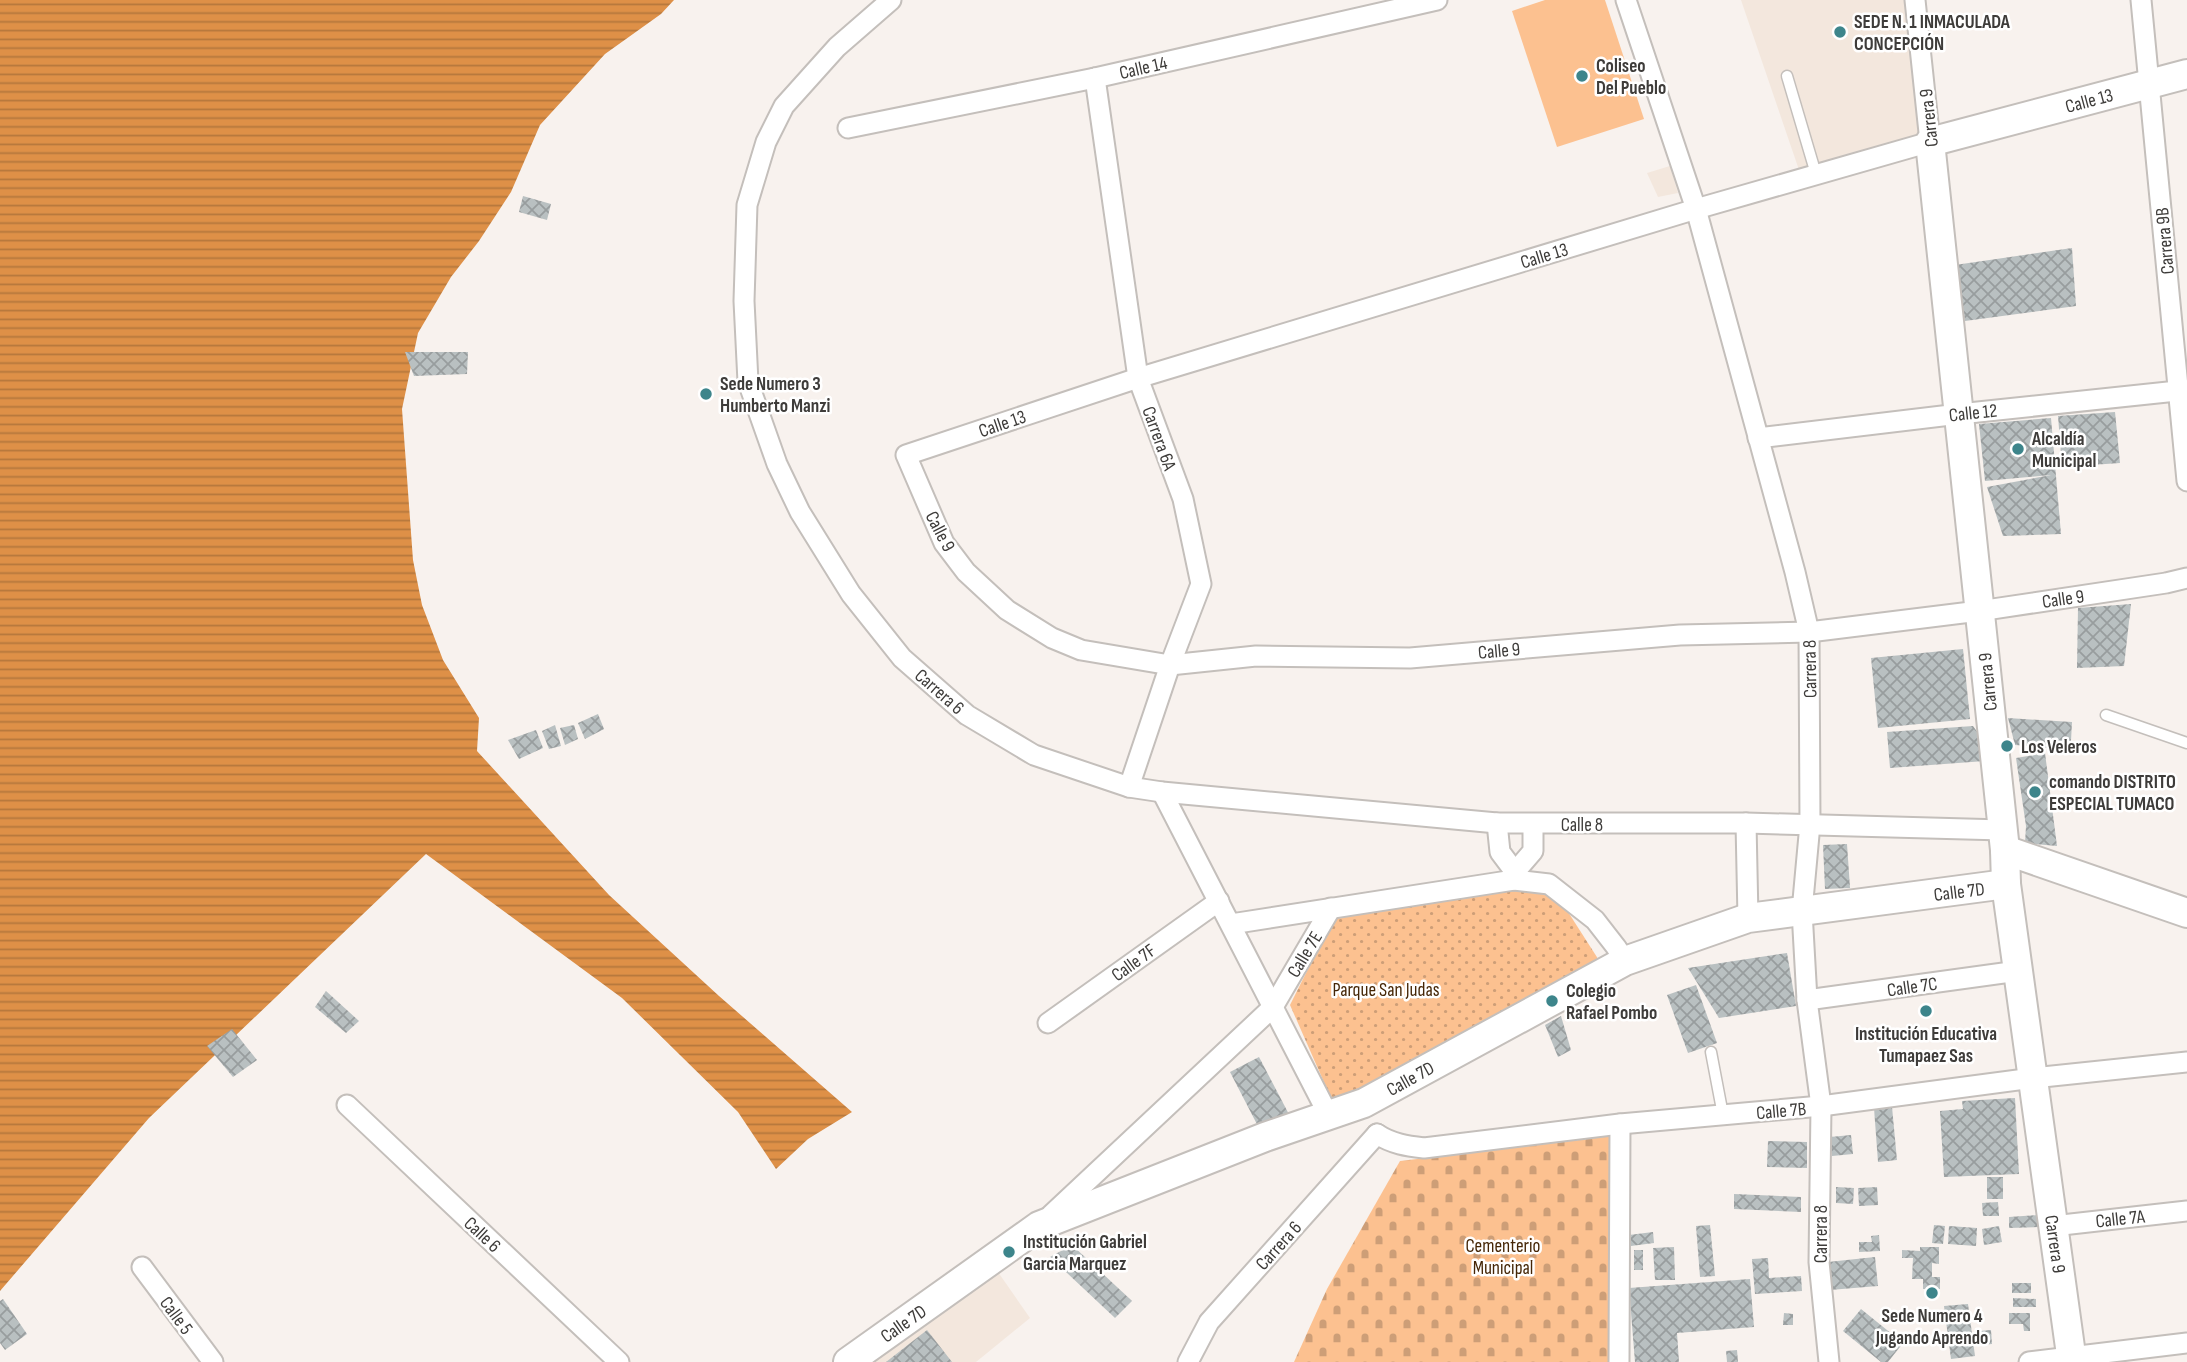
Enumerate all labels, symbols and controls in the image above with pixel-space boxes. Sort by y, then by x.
place label: SEDE N. 1 INMACULADA CONCEPCIÓN [1854,11,2011,56]
marker: SEDE N. 1 INMACULADA CONCEPCIÓN [1832,24,1848,40]
street label: Calle 14 [1117,52,1170,85]
place label: Coliseo Del Pueblo [1596,55,1666,100]
marker: Coliseo Del Pueblo [1574,68,1590,84]
street label: Calle 13 [2063,84,2116,119]
street label: Carrera 9 [1915,88,1944,148]
street label: Carrera 9B [2151,207,2180,275]
street label: Calle 13 [1518,238,1571,275]
place label: Sede Numero 3 Humberto Manzi [720,373,831,418]
marker: Sede Numero 3 Humberto Manzi [698,386,714,402]
street label: Calle 12 [1948,400,1999,427]
street label: Carrera 6A [1136,403,1181,474]
street label: Calle 13 [976,406,1029,443]
place label: Alcaldía Municipal [2031,428,2096,473]
marker: Alcaldía Municipal [2010,441,2026,457]
street label: Calle 9 [920,508,960,556]
street label: Calle 9 [2041,585,2086,614]
street label: Calle 9 [1477,638,1521,665]
street label: Carrera 8 [1798,640,1823,698]
street label: Carrera 9 [1974,652,2003,712]
street label: Carrera 6 [909,664,969,720]
place label: Los Veleros [2021,736,2097,759]
marker: Los Veleros [1999,738,2015,754]
place label: comando DISTRITO ESPECIAL TUMACO [2049,771,2176,816]
marker: comando DISTRITO ESPECIAL TUMACO [2027,784,2043,800]
street label: Calle 8 [1561,814,1603,837]
street label: Calle 7D [1932,878,1986,907]
street label: Calle 7E [1283,928,1328,982]
street label: Calle 7F [1107,939,1161,987]
street label: Calle 7C [1886,973,1939,1002]
park label: Parque San Judas [1332,979,1440,1002]
place label: Colegio Rafael Pombo [1566,980,1657,1025]
marker: Colegio Rafael Pombo [1544,993,1560,1009]
marker: Institución Educativa Tumapaez Sas [1918,1003,1934,1019]
place label: Institución Educativa Tumapaez Sas [1855,1023,1997,1068]
street label: Calle 7D [1383,1057,1439,1102]
street label: Calle 7B [1755,1098,1807,1125]
street label: Carrera 8 [1810,1205,1833,1263]
street label: Calle 7A [2094,1205,2147,1234]
street label: Calle 6 [459,1212,505,1258]
street label: Carrera 9 [2039,1214,2070,1275]
street label: Carrera 6 [1251,1217,1307,1275]
place label: Institución Gabriel Garcia Marquez [1023,1231,1147,1276]
park label: Cementerio Municipal [1466,1235,1540,1280]
marker: Institución Gabriel Garcia Marquez [1001,1244,1017,1260]
marker: Sede Numero 4 Jugando Aprendo [1924,1285,1940,1301]
street label: Calle 5 [154,1292,197,1339]
street label: Calle 7D [876,1300,931,1348]
place label: Sede Numero 4 Jugando Aprendo [1875,1305,1988,1350]

